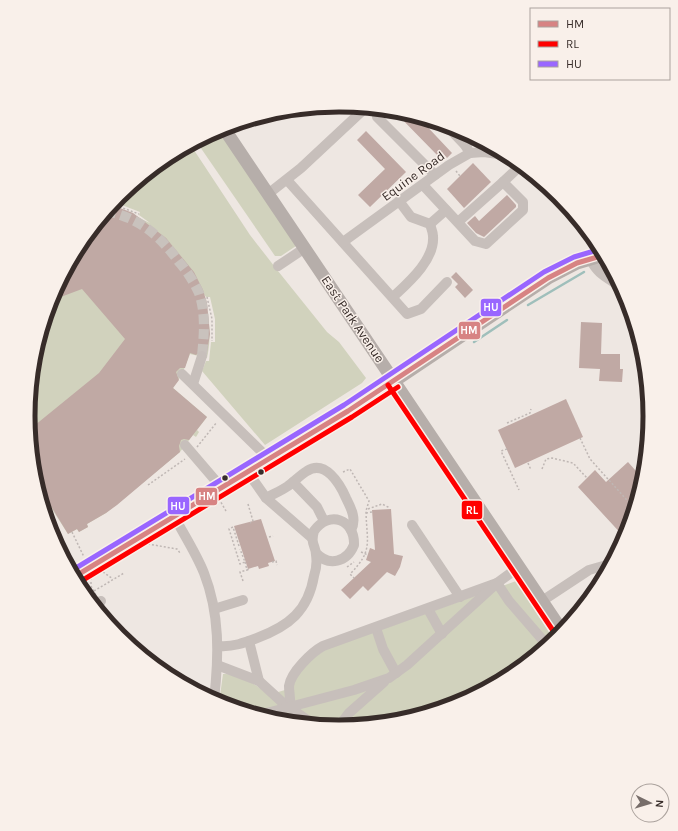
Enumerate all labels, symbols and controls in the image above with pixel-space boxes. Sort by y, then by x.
legend [530,8,670,80]
text: HM [566,17,584,31]
text: RL [566,37,579,51]
text: HU [566,57,582,71]
street label: Equine Road [379,148,448,205]
street label: East Park Avenue [318,273,388,366]
line badge: HU [480,298,502,317]
text: HU [483,301,499,314]
line badge: HM [458,321,481,340]
text: HM [460,324,478,337]
unlabelled marker [256,467,266,477]
unlabelled marker [220,473,230,483]
line badge: HM [195,487,218,506]
text: HM [198,490,216,503]
line badge: HU [167,496,190,515]
text: HU [170,500,186,513]
line badge: RL [461,500,483,520]
text: RL [466,504,479,517]
north arrow [630,783,670,823]
text: N [653,799,666,808]

